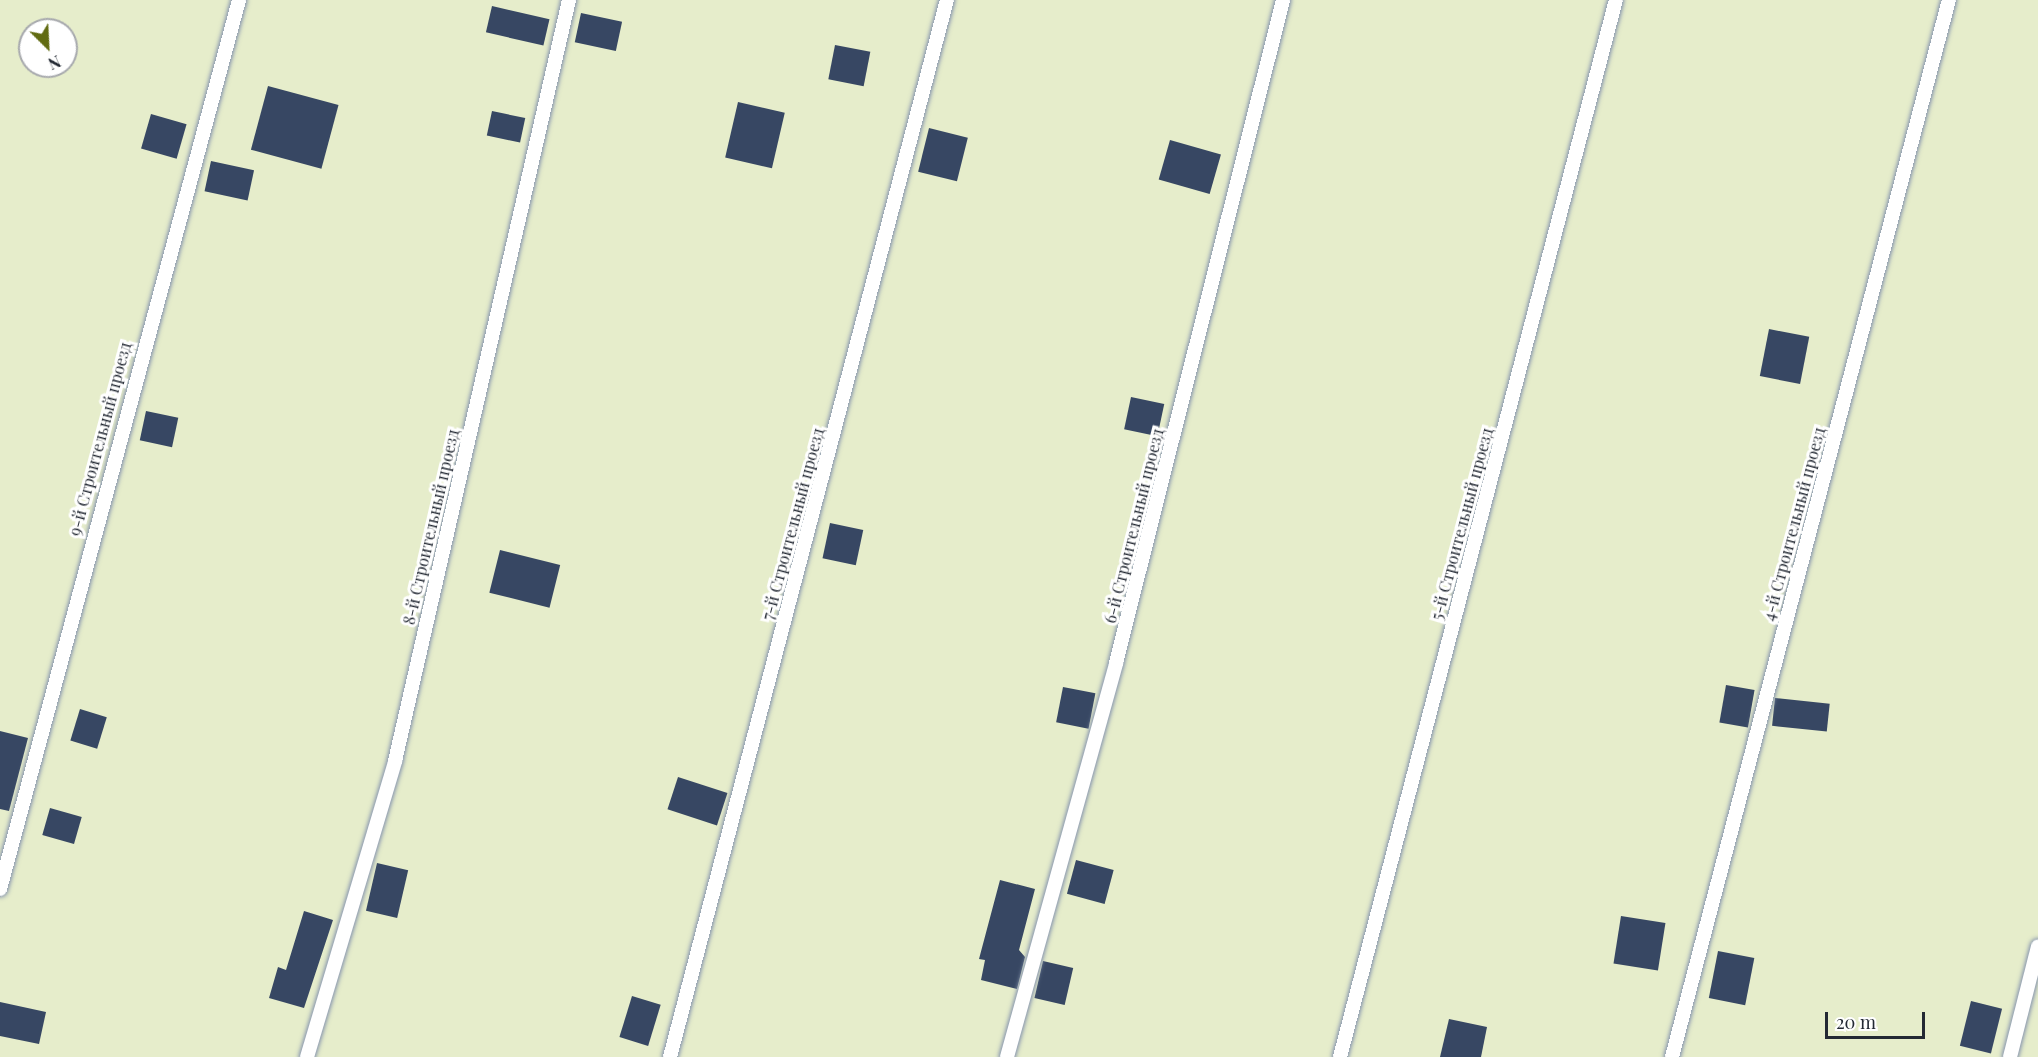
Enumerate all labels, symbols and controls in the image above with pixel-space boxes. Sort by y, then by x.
north arrow [18,18,78,78]
text: N [45,51,64,75]
street label: 9-й Строительный проезд [65,340,135,538]
street label: 4-й Строительный проезд [1759,425,1829,623]
street label: 7-й Строительный проезд [758,426,828,622]
street label: 5-й Строительный проезд [1427,426,1497,622]
street label: 8-й Строительный проезд [399,427,463,627]
street label: 6-й Строительный проезд [1101,427,1167,625]
scale bar [1828,1000,1928,1038]
text: 20 m [1836,1010,1876,1034]

